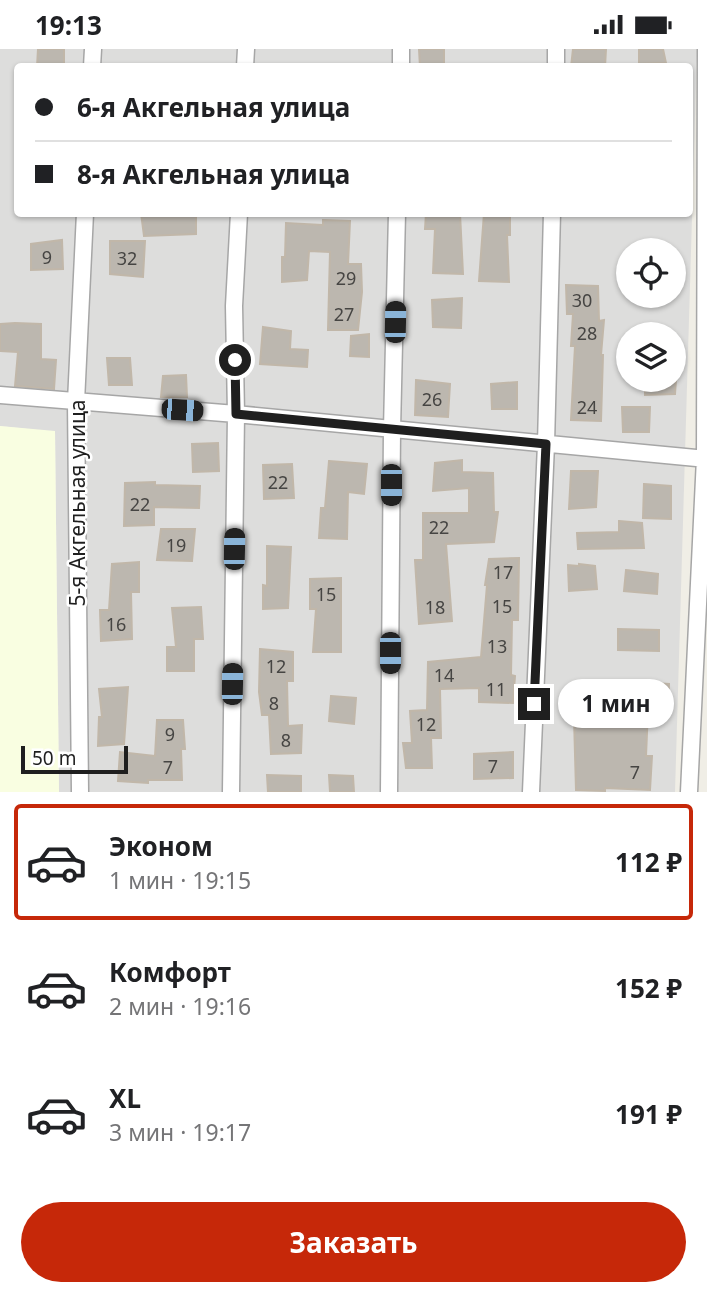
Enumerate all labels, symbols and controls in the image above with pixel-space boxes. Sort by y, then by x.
text: 19:13 [35,7,102,43]
text: 6-я Акгельная улица [77,89,350,125]
text: 8-я Акгельная улица [77,156,350,192]
map controls [616,238,686,392]
button: locate [616,238,686,308]
house number: 9 [42,245,52,269]
house number: 32 [117,246,137,270]
house number: 29 [336,266,356,290]
house number: 30 [572,288,592,312]
car [385,301,406,343]
house number: 27 [334,302,354,326]
house number: 28 [577,321,597,345]
button: layers [616,322,686,392]
route start [219,344,251,376]
house number: 26 [422,387,442,411]
house number: 24 [577,395,597,419]
car [161,398,204,422]
street label: 5-я Акгельная улица [63,400,91,606]
car [381,464,402,506]
house number: 22 [268,470,288,494]
house number: 22 [130,492,150,516]
house number: 22 [429,515,449,539]
car [224,528,245,570]
house number: 19 [166,533,186,557]
house number: 17 [493,560,513,584]
house number: 15 [316,582,336,606]
house number: 15 [492,594,512,618]
house number: 18 [425,595,445,619]
house number: 16 [106,612,126,636]
car [380,632,401,674]
house number: 13 [487,634,507,658]
house number: 12 [266,654,286,678]
car [222,663,243,705]
house number: 14 [434,663,454,687]
house number: 11 [486,677,506,701]
callout: 1 мин [558,679,674,729]
text: 1 мин [582,687,650,719]
route end [518,688,550,720]
house number: 8 [269,691,279,715]
house number: 12 [416,712,436,736]
house number: 9 [165,722,175,746]
house number: 8 [281,728,291,752]
scale bar [21,743,128,775]
text: 50 m [32,745,76,771]
house number: 7 [488,754,498,778]
house number: 7 [163,755,173,779]
house number: 7 [630,760,640,784]
text: Эконом [109,828,213,864]
icon: car [25,831,88,894]
text: 112 ₽ [615,844,682,880]
text: 1 мин · 19:15 [109,864,251,896]
text: Комфорт [109,954,231,990]
icon: car [25,957,88,1020]
text: 152 ₽ [615,970,682,1006]
text: 2 мин · 19:16 [109,990,251,1022]
text: XL [109,1080,141,1116]
icon: car [25,1083,88,1146]
text: 191 ₽ [615,1096,682,1132]
text: 3 мин · 19:17 [109,1116,251,1148]
button: Заказать [21,1202,686,1282]

